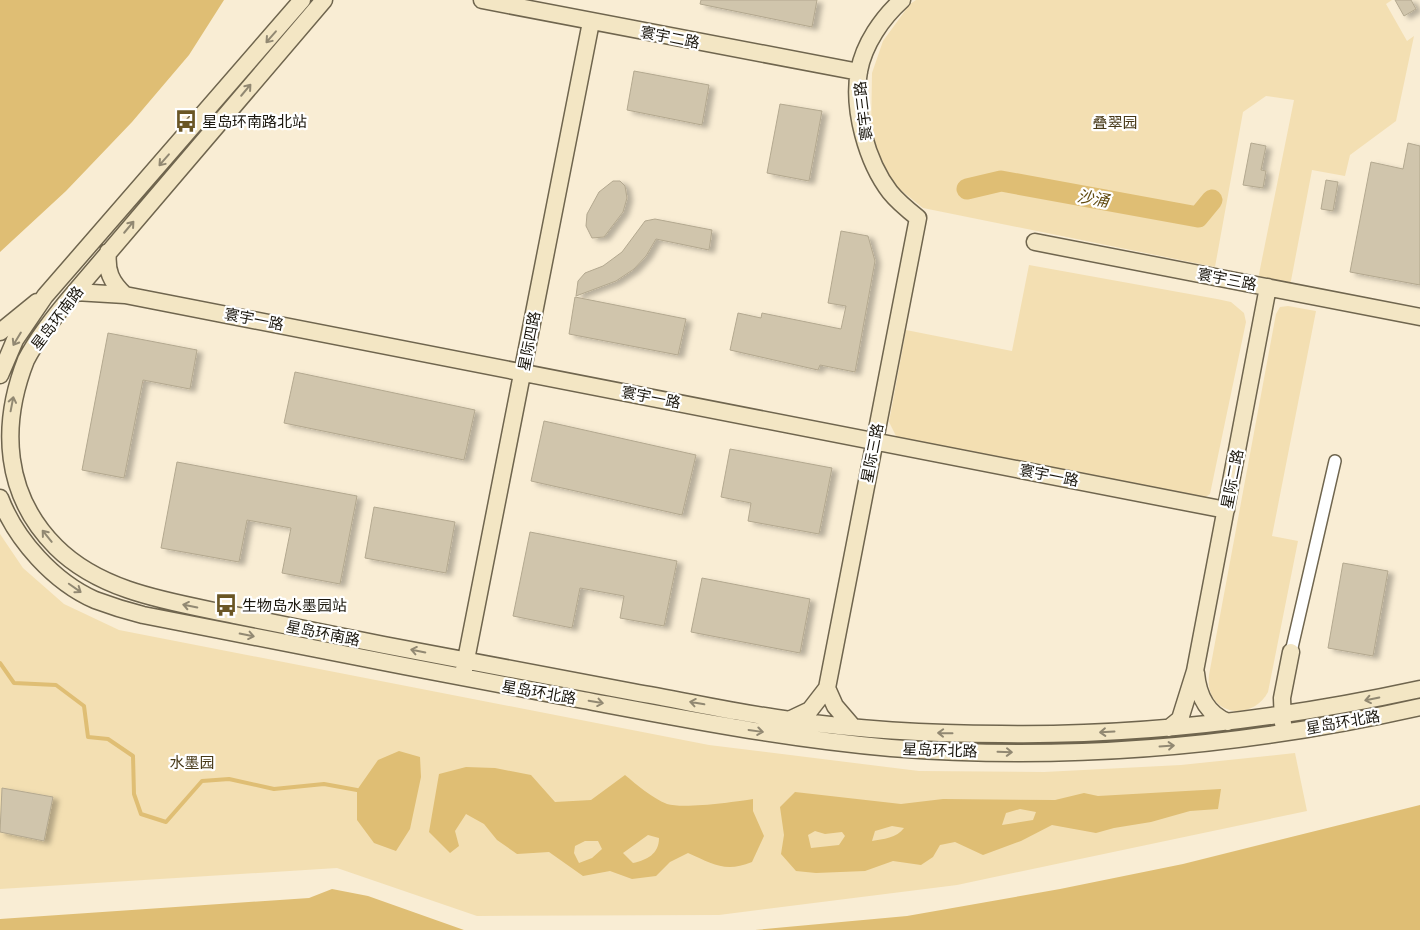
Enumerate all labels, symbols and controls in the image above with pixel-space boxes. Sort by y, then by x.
street label: 寰宇二路 [639,22,701,52]
one-way arrow [265,30,276,43]
street label: 寰宇三路 [850,80,876,142]
one-way arrow [240,84,251,97]
bus stop icon: 星岛环南路北站 [173,108,199,134]
place label: 星岛环南路北站 [202,112,307,131]
park label: 叠翠园 [1092,113,1138,132]
one-way arrow [158,153,170,166]
water label: 沙涌 [1075,185,1112,211]
one-way arrow [123,221,135,234]
street label: 寰宇三路 [1196,264,1258,294]
street label: 星岛环南路 [27,282,87,354]
street label: 寰宇一路 [223,304,285,334]
street label: 星际四路 [514,310,544,372]
one-way arrow [11,331,21,345]
street label: 寰宇一路 [620,382,682,412]
one-way arrow [8,397,17,413]
street label: 星际三路 [857,422,887,484]
street label: 星际二路 [1217,448,1247,510]
street label: 寰宇一路 [1018,460,1080,490]
one-way arrow [41,530,52,543]
one-way arrow [68,583,82,593]
bus stop icon: 生物岛水墨园站 [213,592,239,618]
place label: 生物岛水墨园站 [242,596,347,615]
one-way arrow [182,600,198,610]
street label: 星岛环南路 [284,617,362,649]
one-way arrow [239,631,255,641]
one-way arrow [410,646,426,656]
street label: 星岛环北路 [500,676,578,708]
one-way arrow [1365,695,1381,705]
one-way arrow [588,698,604,708]
one-way arrow [689,698,705,708]
street label: 星岛环北路 [1304,706,1382,738]
one-way arrow [748,726,764,736]
one-way arrow [937,728,953,738]
one-way arrow [1099,728,1115,737]
street label: 星岛环北路 [902,739,978,761]
one-way arrow [1159,742,1175,751]
one-way arrow [996,747,1012,757]
park label: 水墨园 [169,753,215,772]

